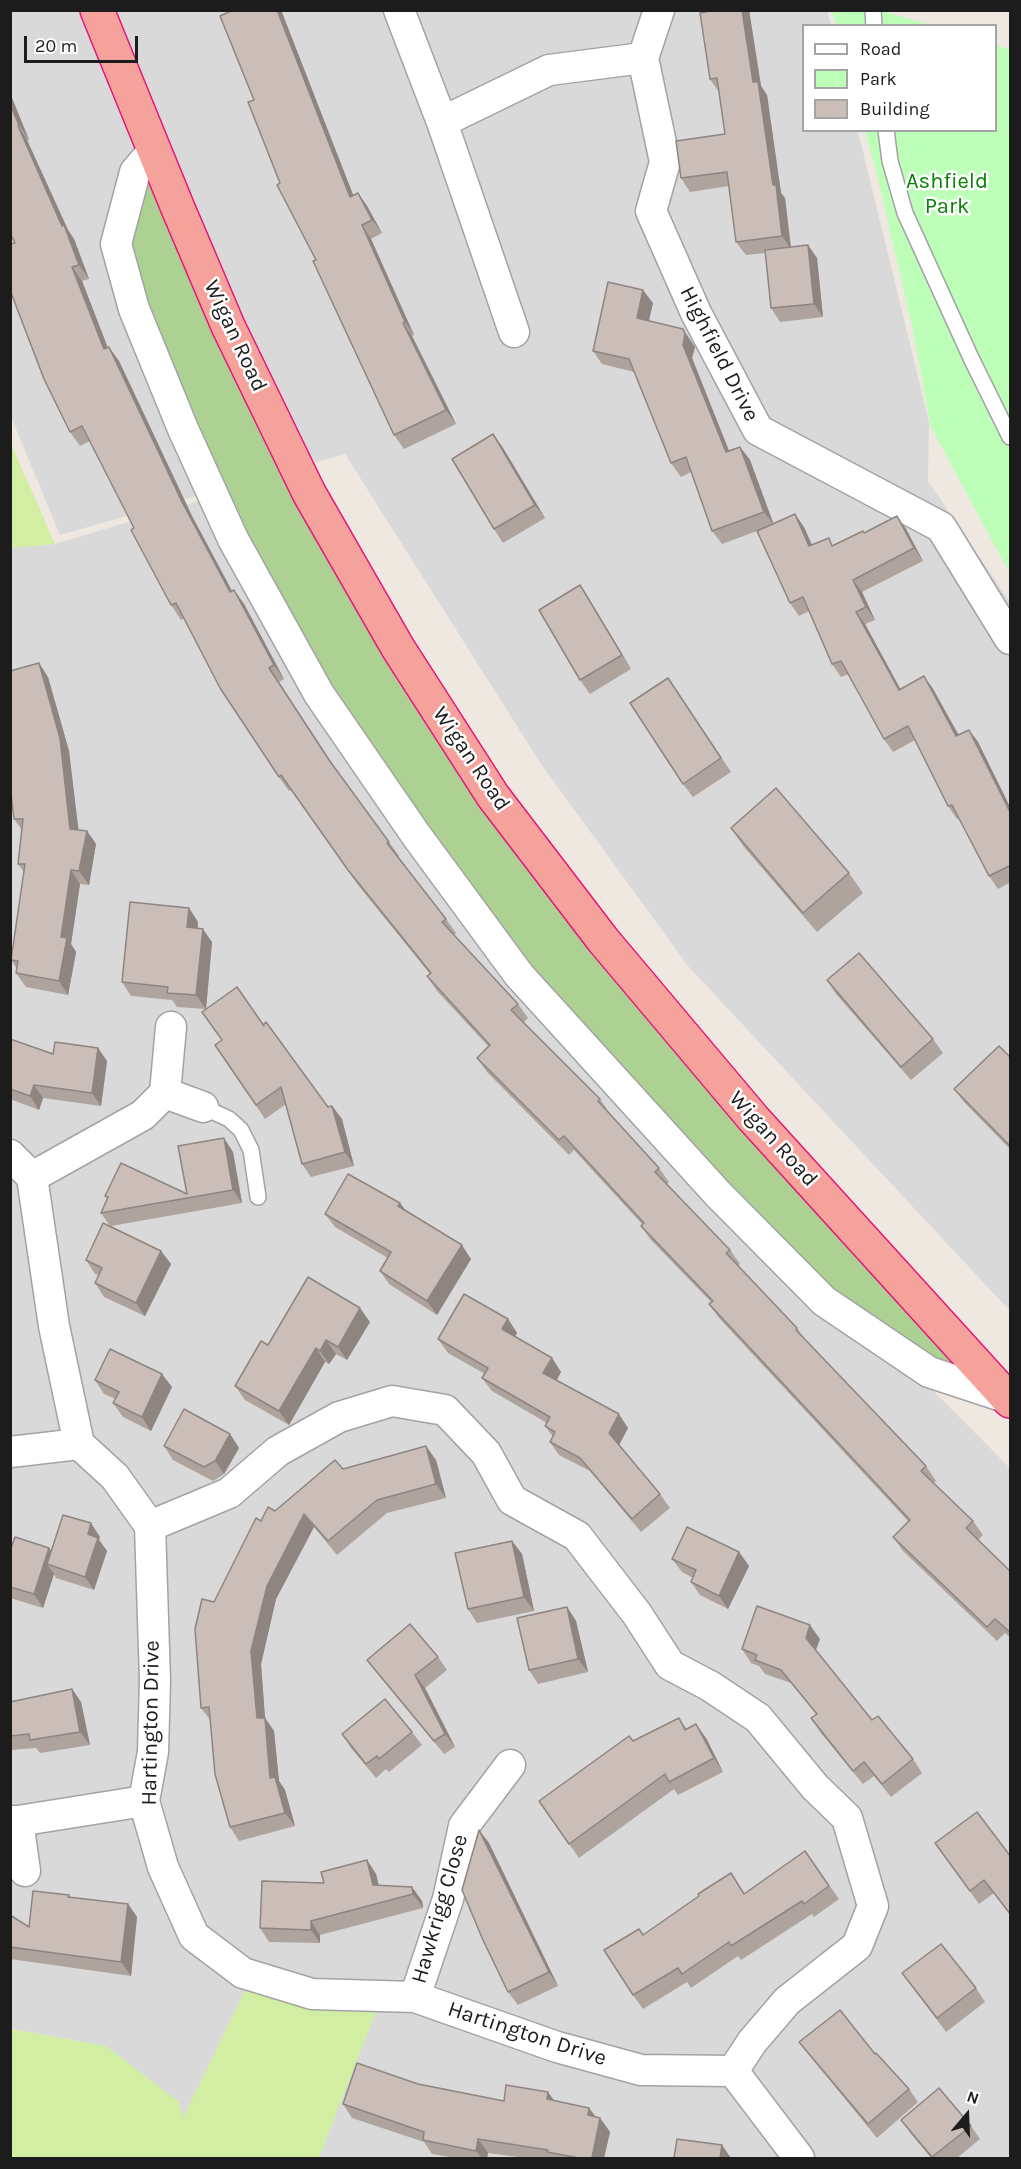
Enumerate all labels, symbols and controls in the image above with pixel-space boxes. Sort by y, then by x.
scale bar [27,24,141,62]
legend [802,24,997,132]
text: 20 m [35,35,77,57]
text: Road [860,38,901,60]
text: Park [860,68,897,90]
text: Building [860,98,930,120]
park label: Ashfield Park [906,169,988,220]
street label: Wigan Road [198,276,272,396]
street label: Highfield Drive [674,282,764,426]
street label: Wigan Road [427,702,515,816]
street label: Wigan Road [723,1086,823,1192]
street label: Hartington Drive [136,1640,166,1806]
street label: Hawkrigg Close [406,1831,474,1987]
street label: Hartington Drive [444,1996,610,2072]
north arrow [937,2085,997,2145]
text: N [964,2087,982,2108]

